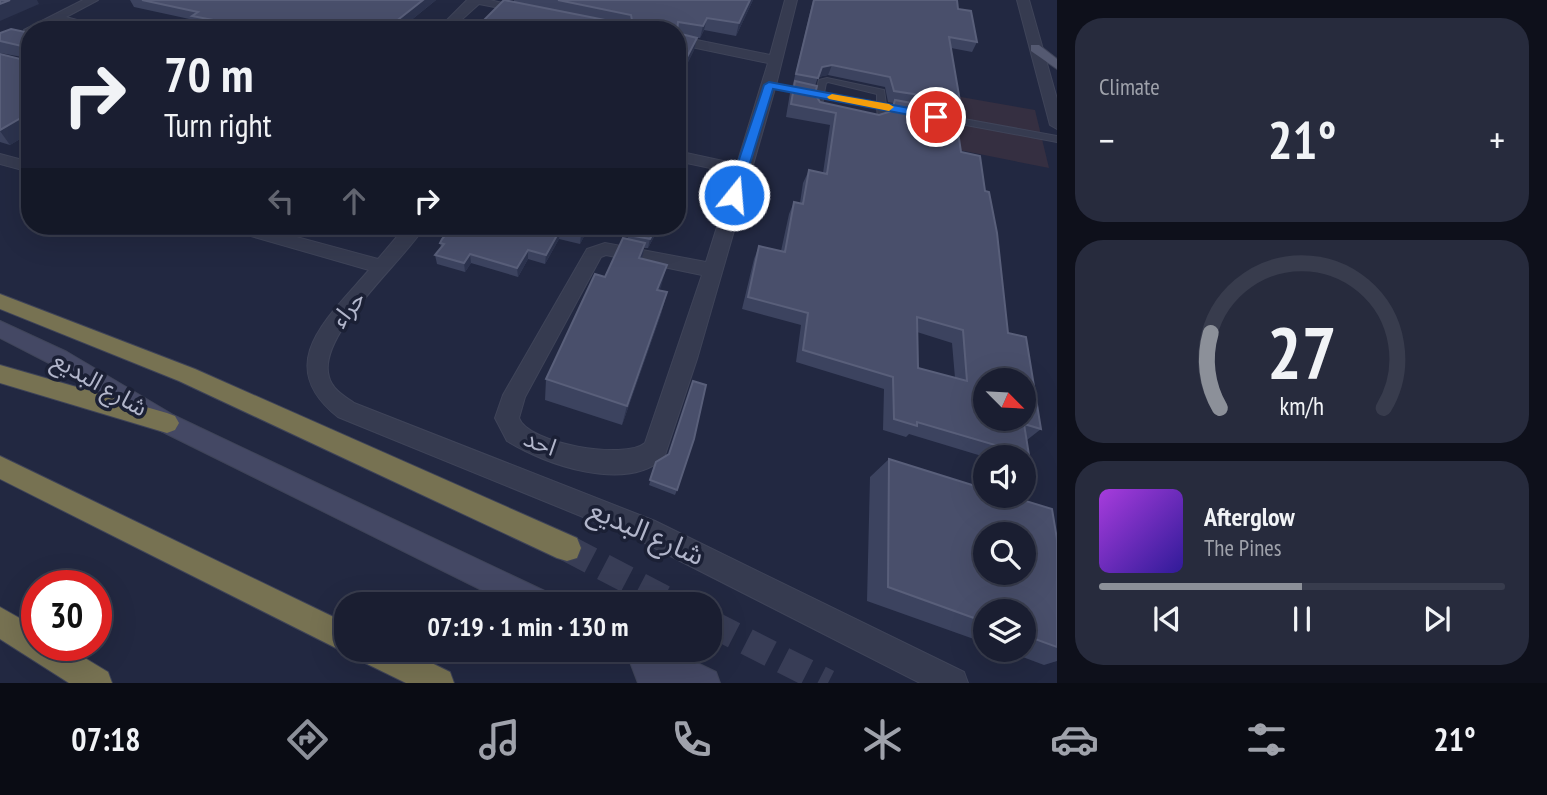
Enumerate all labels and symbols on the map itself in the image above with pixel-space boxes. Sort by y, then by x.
pin [906,87,966,147]
position arrow [697,158,771,232]
street label: حراء [323,284,372,333]
street label: شارع البديع [46,344,153,425]
north arrow [973,368,1036,430]
street label: احد [519,422,561,463]
street label: شارع البديع [583,490,711,576]
speed limit sign: 30 [21,570,112,661]

